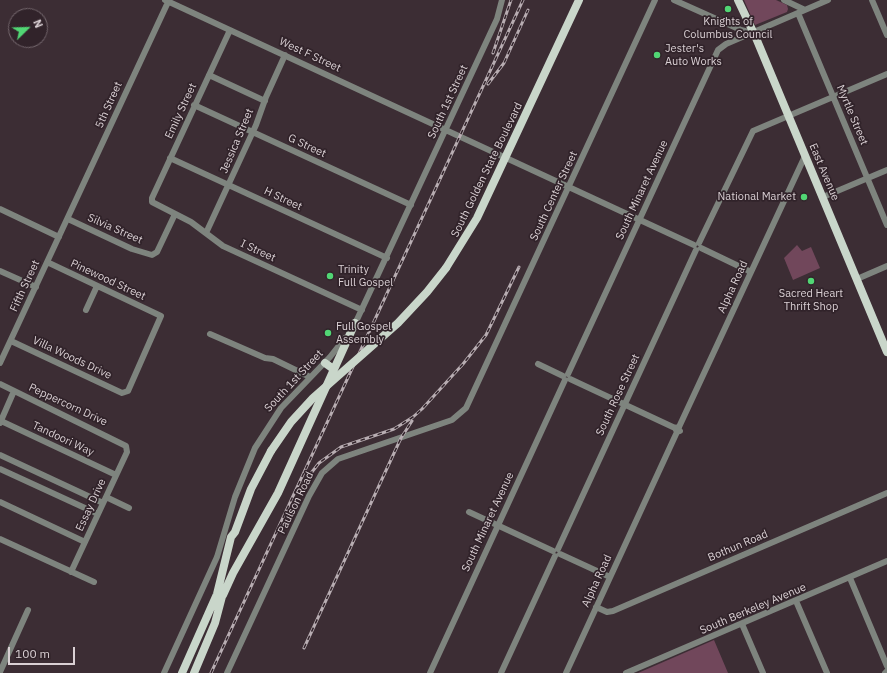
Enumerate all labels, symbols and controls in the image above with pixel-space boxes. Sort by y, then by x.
marker: Knights of Columbus Council [723,4,733,14]
north arrow [8,8,48,48]
place label: Knights of Columbus Council [683,15,773,41]
text: N [30,17,46,30]
street label: West F Street [277,35,343,75]
place label: Jester's Auto Works [665,42,722,68]
marker: Jester's Auto Works [652,50,662,60]
street label: South 1st Street [425,63,471,141]
street label: 5th Street [93,80,125,130]
street label: Emily Street [162,81,200,141]
street label: Myrtle Street [833,83,871,147]
street label: South Golden State Boulevard [449,100,525,240]
street label: Jessica Street [217,107,257,175]
street label: G Street [286,131,328,161]
street label: South Minaret Avenue [613,138,671,242]
street label: East Avenue [806,141,842,203]
street label: South Center Street [527,149,581,243]
street label: H Street [262,184,304,214]
place label: National Market [718,190,796,204]
marker: National Market [799,192,809,202]
street label: Silvia Street [85,211,145,247]
street label: I Street [238,237,278,265]
street label: Pinewood Street [68,257,148,303]
street label: Fifth Street [7,258,43,314]
street label: Alpha Road [715,259,751,315]
place label: Trinity Full Gospel [338,263,393,289]
marker: Trinity Full Gospel [325,271,335,281]
marker: Sacred Heart Thrift Shop [806,276,816,286]
place label: Sacred Heart Thrift Shop [779,287,843,313]
place label: Full Gospel Assembly [336,320,391,346]
marker: Full Gospel Assembly [323,328,333,338]
street label: Villa Woods Drive [30,334,114,382]
street label: South 1st Street [262,347,326,415]
street label: South Rose Street [593,352,643,438]
street label: Peppercorn Drive [27,381,109,429]
street label: Tandoori Way [30,419,96,459]
street label: Paulson Road [275,470,317,536]
street label: South Minaret Avenue [459,470,517,574]
street label: Essay Drive [73,477,109,533]
street label: Bothun Road [706,527,770,565]
street label: Alpha Road [579,553,615,609]
street label: South Berkeley Avenue [698,581,808,637]
scale bar [10,639,77,665]
text: 100 m [15,646,50,661]

